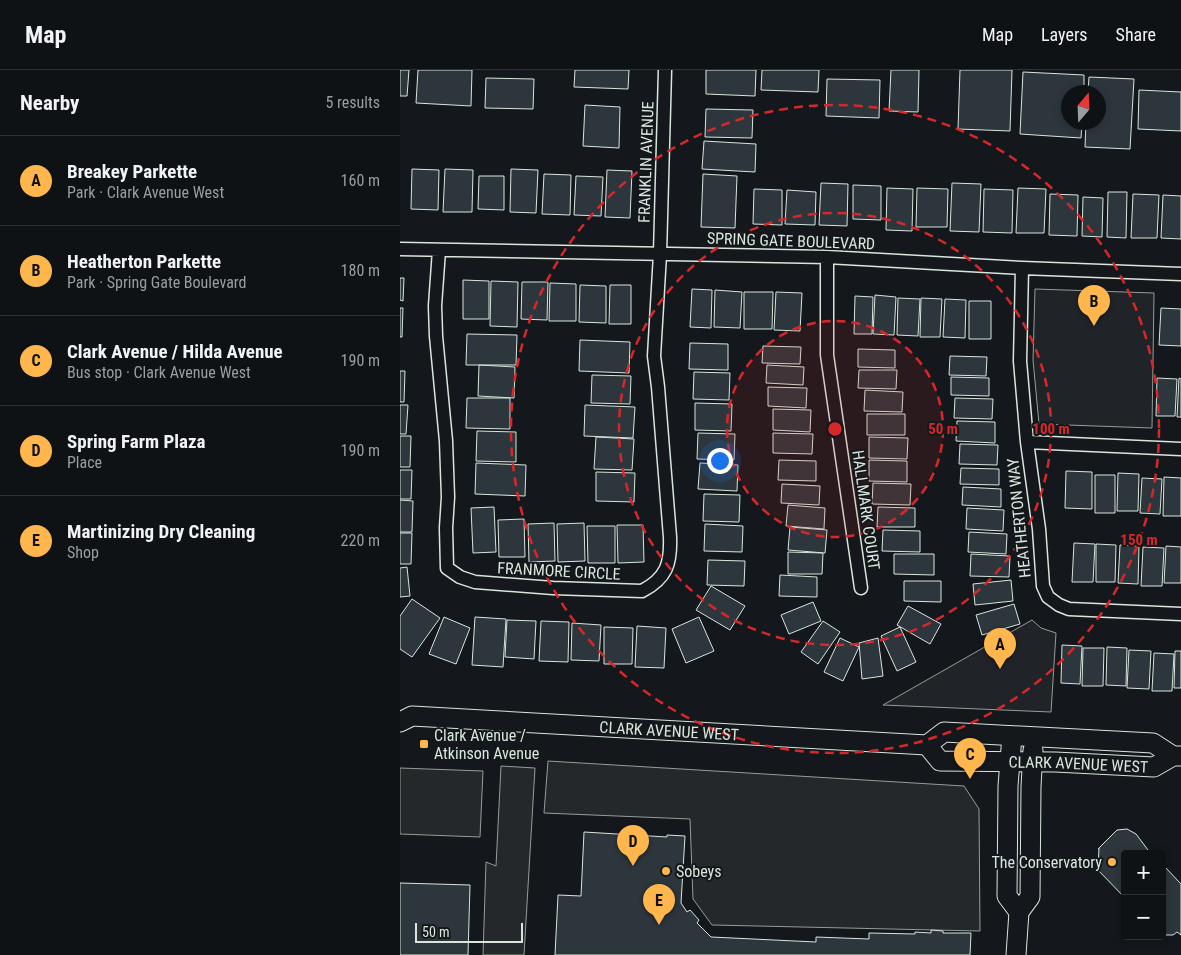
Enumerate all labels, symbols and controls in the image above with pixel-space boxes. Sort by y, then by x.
text: Map [25,21,66,49]
text: Map [982,24,1013,45]
text: Layers [1041,24,1088,45]
text: Share [1116,24,1156,45]
north arrow [1061,85,1106,130]
text: Nearby [20,91,79,115]
text: 5 results [325,93,380,112]
street label: FRANKLIN AVENUE [634,101,658,223]
text: Breakey Parkette [67,160,197,183]
text: A [31,171,41,190]
text: 160 m [341,171,380,190]
text: Park · Clark Avenue West [67,183,224,202]
street label: SPRING GATE BOULEVARD [706,229,876,253]
text: Heatherton Parkette [67,250,221,273]
text: B [32,261,40,280]
text: 180 m [341,261,380,280]
text: Park · Spring Gate Boulevard [67,273,246,292]
pin: B [1078,285,1110,326]
text: Clark Avenue / Hilda Avenue [67,340,283,363]
text: C [31,351,41,370]
text: 190 m [341,351,380,370]
text: Bus stop · Clark Avenue West [67,363,251,382]
centre of rings [826,420,844,438]
text: 50 m [928,420,958,438]
text: 100 m [1032,420,1070,438]
text: Spring Farm Plaza [67,430,206,453]
text: D [31,441,41,460]
text: 190 m [341,441,380,460]
your location [707,448,733,474]
street label: HALLMARK COURT [848,449,884,571]
text: Place [67,453,102,472]
street label: HEATHERTON WAY [1003,457,1035,579]
text: Martinizing Dry Cleaning [67,520,255,543]
text: E [32,531,40,550]
text: 220 m [341,531,380,550]
text: 150 m [1120,531,1158,549]
text: Shop [67,543,99,562]
street label: FRANMORE CIRCLE [497,558,621,584]
pin: A [984,628,1016,669]
street label: CLARK AVENUE WEST [599,717,739,744]
place label: Clark Avenue / Atkinson Avenue [434,726,539,763]
marker: Clark Avenue / Atkinson Avenue [418,738,430,750]
pin: C [954,738,986,779]
street label: CLARK AVENUE WEST [1008,752,1149,776]
pin: D [617,825,649,866]
map controls [1121,850,1166,940]
button: + [1121,850,1166,895]
place label: The Conservatory [991,853,1102,872]
marker: The Conservatory [1106,856,1118,868]
place label: Sobeys [676,862,722,881]
marker: Sobeys [660,865,672,877]
pin: E [643,884,675,925]
button: − [1121,895,1166,940]
scale bar [415,920,522,943]
text: 50 m [422,924,450,940]

